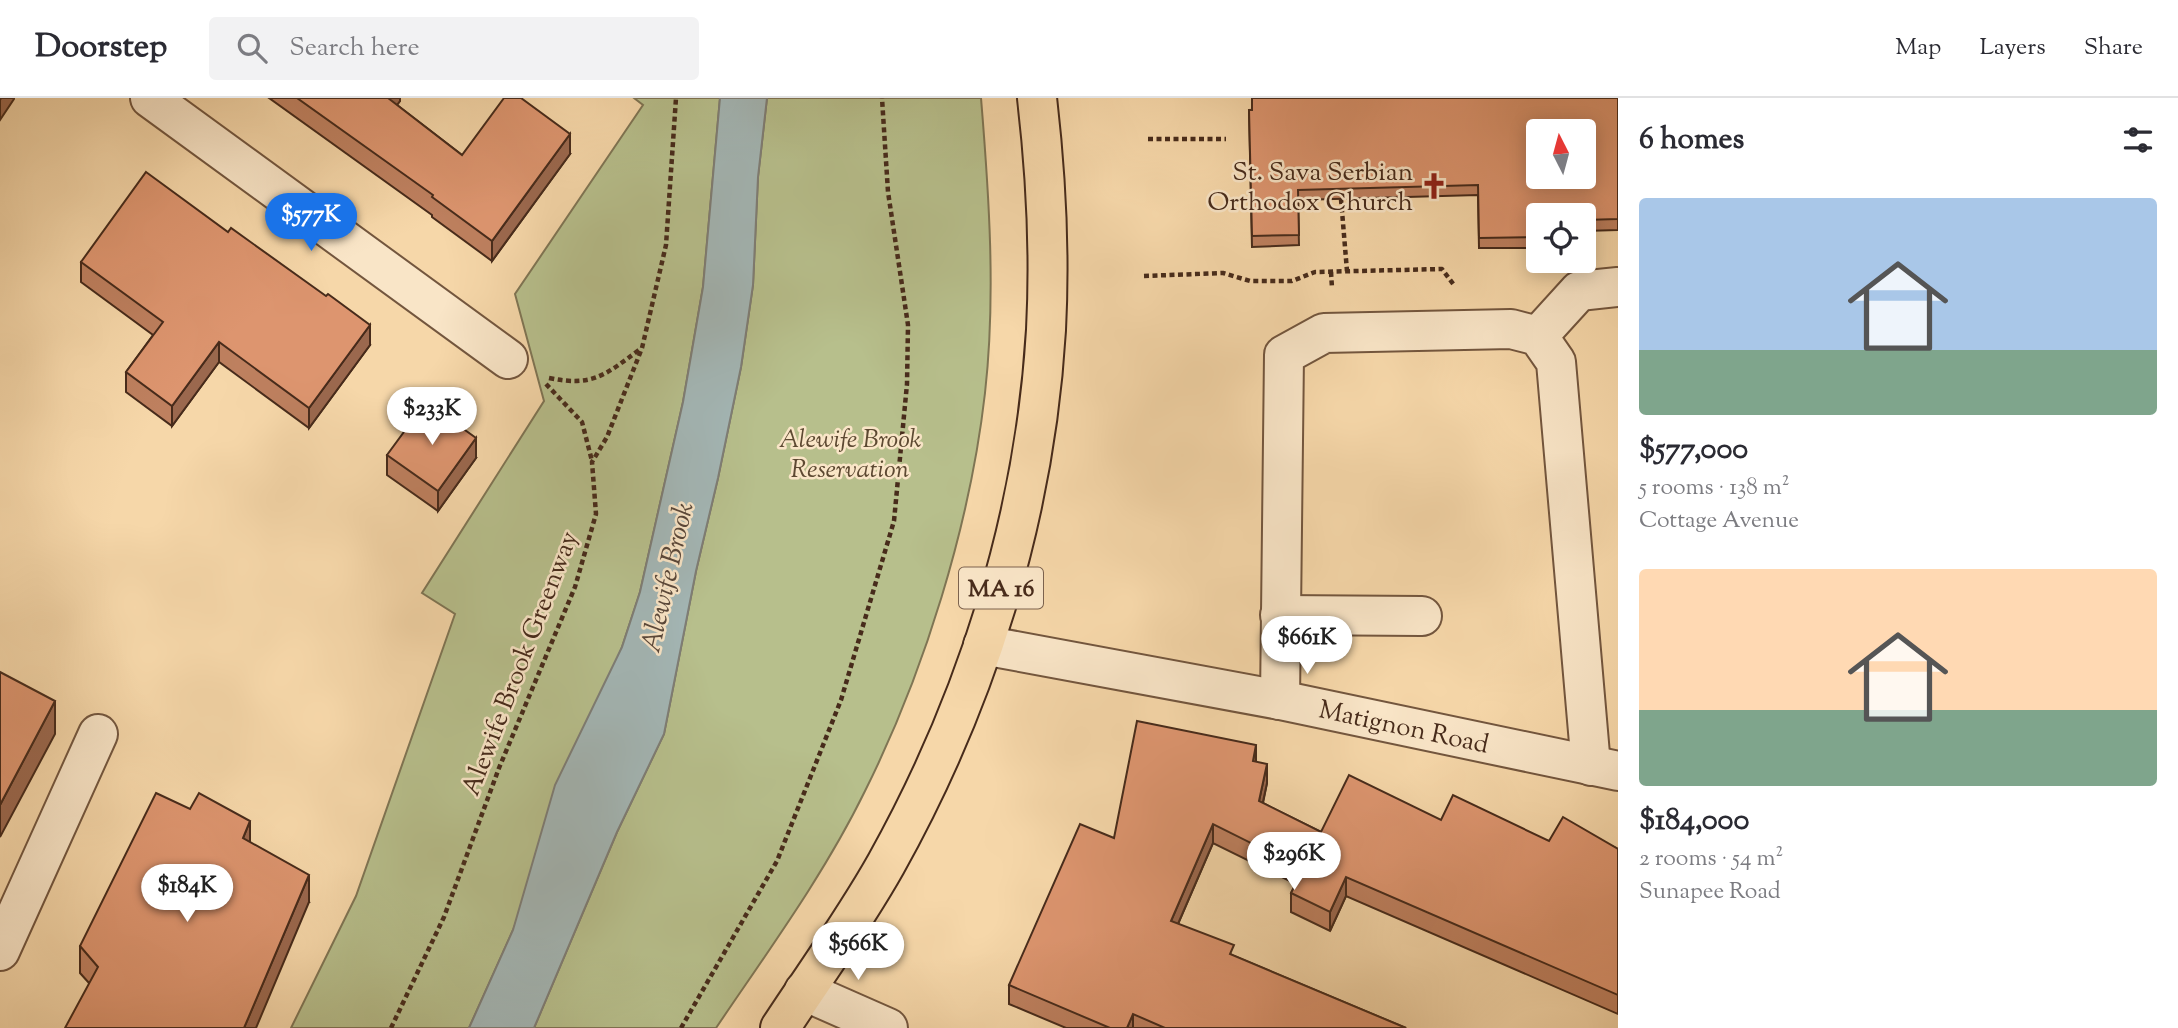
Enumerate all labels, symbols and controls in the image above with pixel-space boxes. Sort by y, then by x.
search box [209,17,699,80]
text: Doorstep [35,24,167,72]
icon: search [233,29,271,67]
text: Search here [289,30,420,67]
text: Map [1895,31,1941,65]
text: Layers [1979,31,2046,65]
text: Share [2084,31,2143,65]
north arrow [1526,119,1596,189]
map controls [1526,119,1596,273]
text: 6 homes [1639,119,1744,162]
icon: filters [2119,121,2157,159]
place label: St. Sava Serbian Orthodox Church [1207,155,1413,222]
church icon: St. Sava Serbian Orthodox Church [1419,171,1449,201]
pin: $577K [262,194,360,253]
text: $577K [281,199,341,232]
button: locate [1526,203,1596,273]
icon: home [1835,243,1961,369]
pin: $233K [383,388,481,447]
text: $233K [403,393,461,426]
park label: Alewife Brook Reservation [779,422,921,489]
text: $577,000 [1639,429,1748,472]
text: 5 rooms · 138 m² [1639,472,1790,505]
water label: Alewife Brook [632,498,706,657]
text: Cottage Avenue [1639,505,1799,538]
street label: Alewife Brook Greenway [454,526,589,802]
road number: MA 16 [959,568,1043,608]
icon: home [1835,614,1961,740]
pin: $661K [1258,616,1356,676]
text: $661K [1277,622,1337,655]
street label: Matignon Road [1315,692,1492,765]
text: $184,000 [1639,800,1749,843]
pin: $296K [1245,832,1343,892]
text: $296K [1263,838,1325,871]
text: 2 rooms · 54 m² [1639,843,1783,876]
pin: $184K [138,864,236,924]
text: $184K [157,870,217,903]
text: Sunapee Road [1639,876,1781,909]
pin: $566K [809,922,907,982]
text: $566K [828,928,888,961]

